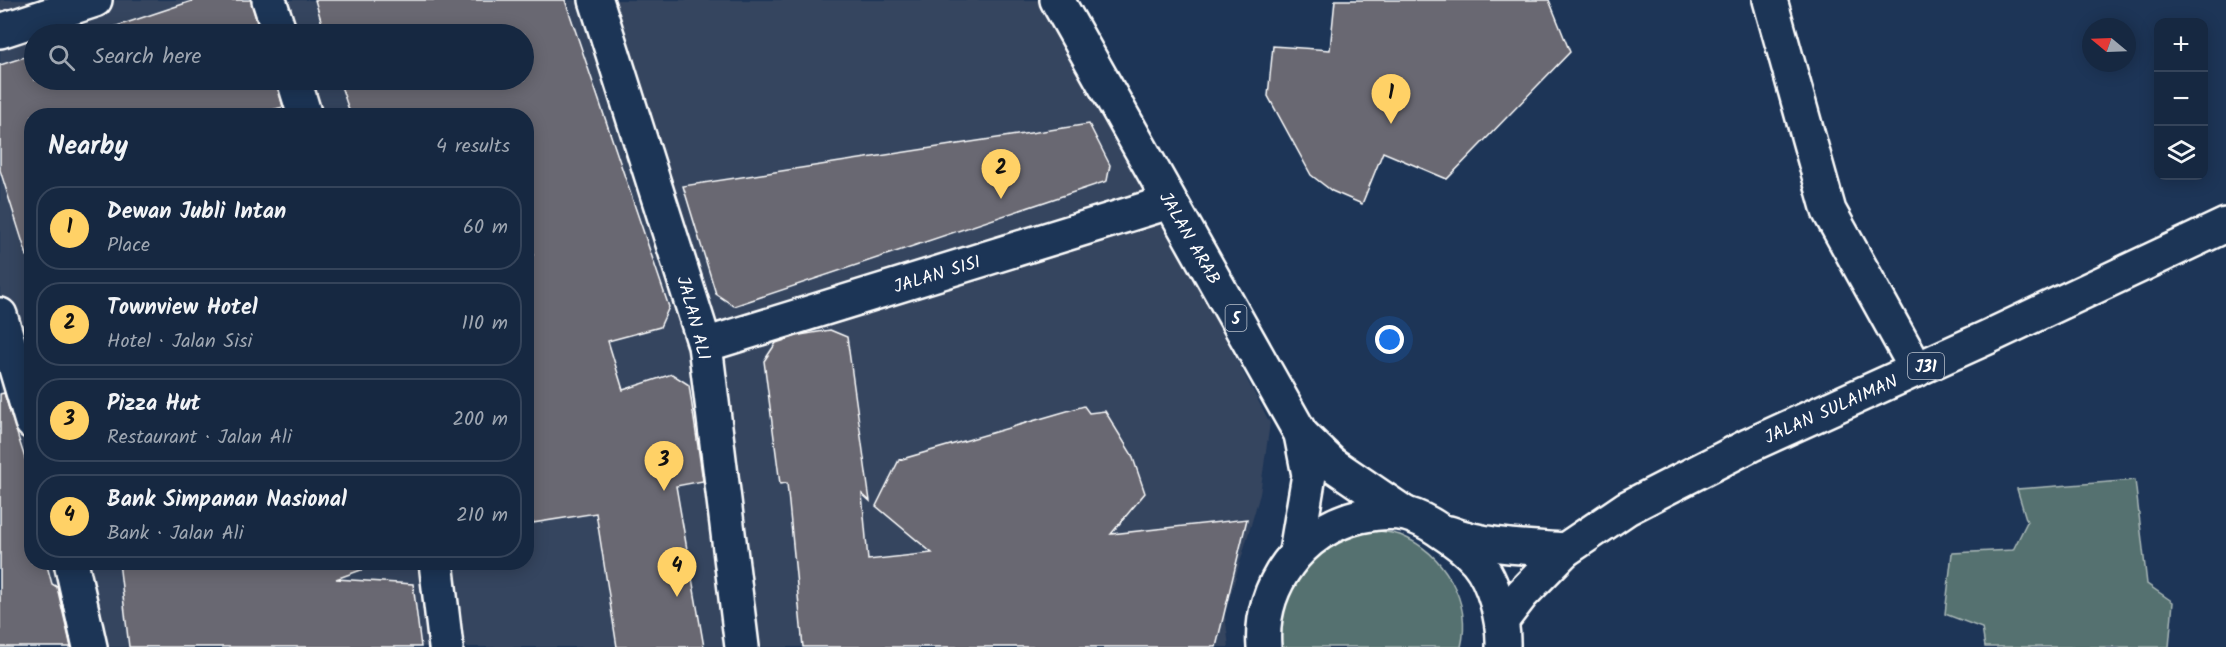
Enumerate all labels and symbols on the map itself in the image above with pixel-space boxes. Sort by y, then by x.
north arrow [2082,18,2136,72]
pin: 1 [1372,74,1410,124]
pin: 2 [982,150,1020,199]
street label: JALAN ARAB [1150,187,1227,291]
street label: JALAN SISI [890,248,985,302]
street label: JALAN ALI [667,273,718,364]
road number: 5 [1226,305,1246,331]
your location [1375,325,1404,354]
road number: J31 [1908,353,1944,379]
street label: JALAN SULAIMAN [1760,368,1903,453]
pin: 3 [644,442,684,491]
pin: 4 [658,548,696,597]

